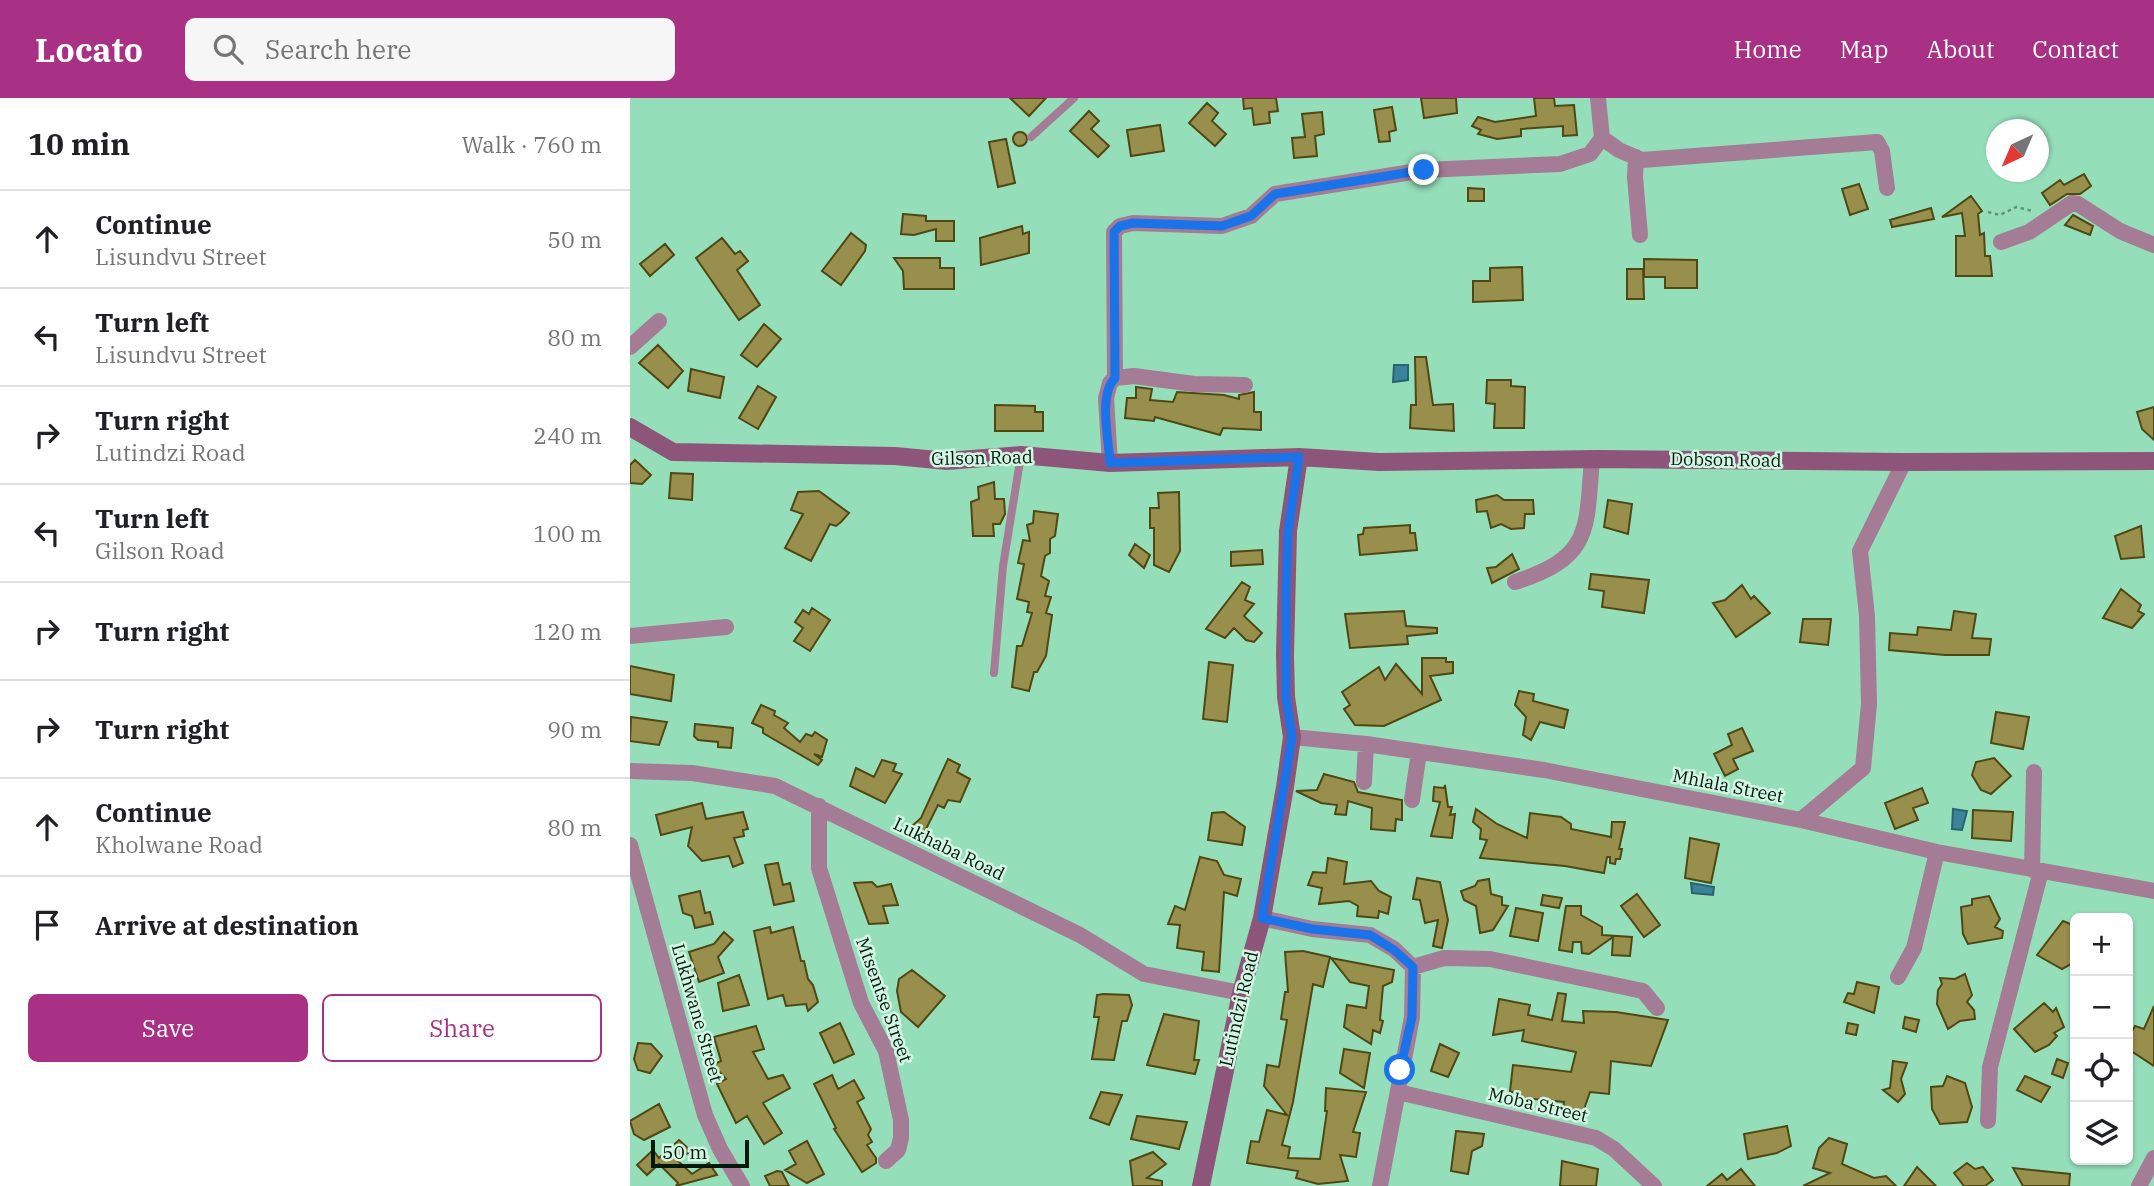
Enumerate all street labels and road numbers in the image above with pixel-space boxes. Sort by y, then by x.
street label: Gilson Road [931,445,1033,470]
street label: Dobson Road [1670,447,1782,472]
street label: Mhlala Street [1671,764,1785,807]
street label: Lukhaba Road [890,812,1009,885]
street label: Mtsentse Street [851,934,918,1066]
street label: Lukhwane Street [667,941,728,1085]
street label: Lutindzi Road [1214,949,1263,1069]
street label: Moba Street [1486,1082,1590,1127]

